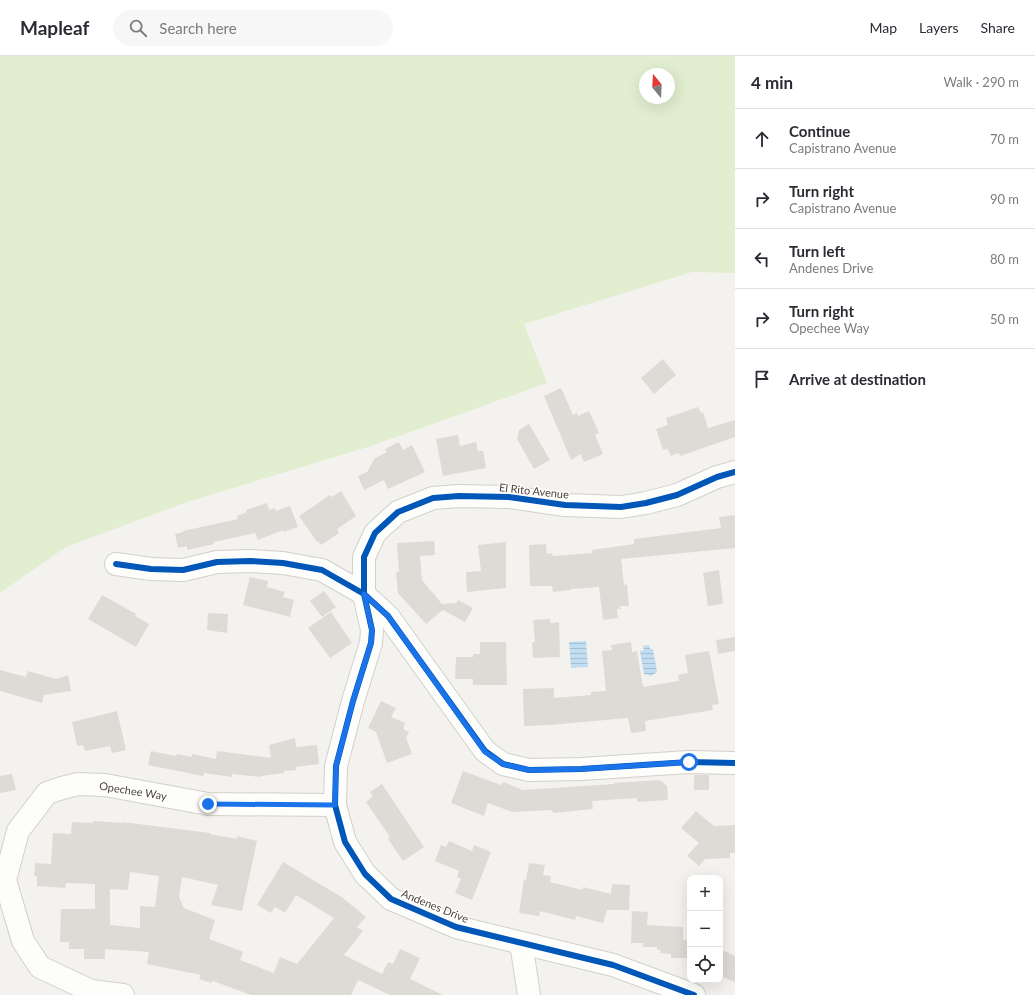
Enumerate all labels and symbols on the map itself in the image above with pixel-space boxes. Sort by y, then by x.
north arrow [639,68,675,104]
street label: El Rito Avenue [498,480,570,501]
route start [680,753,698,771]
street label: Opechee Way [98,779,168,802]
route end [199,795,217,813]
street label: Andenes Drive [400,886,471,925]

